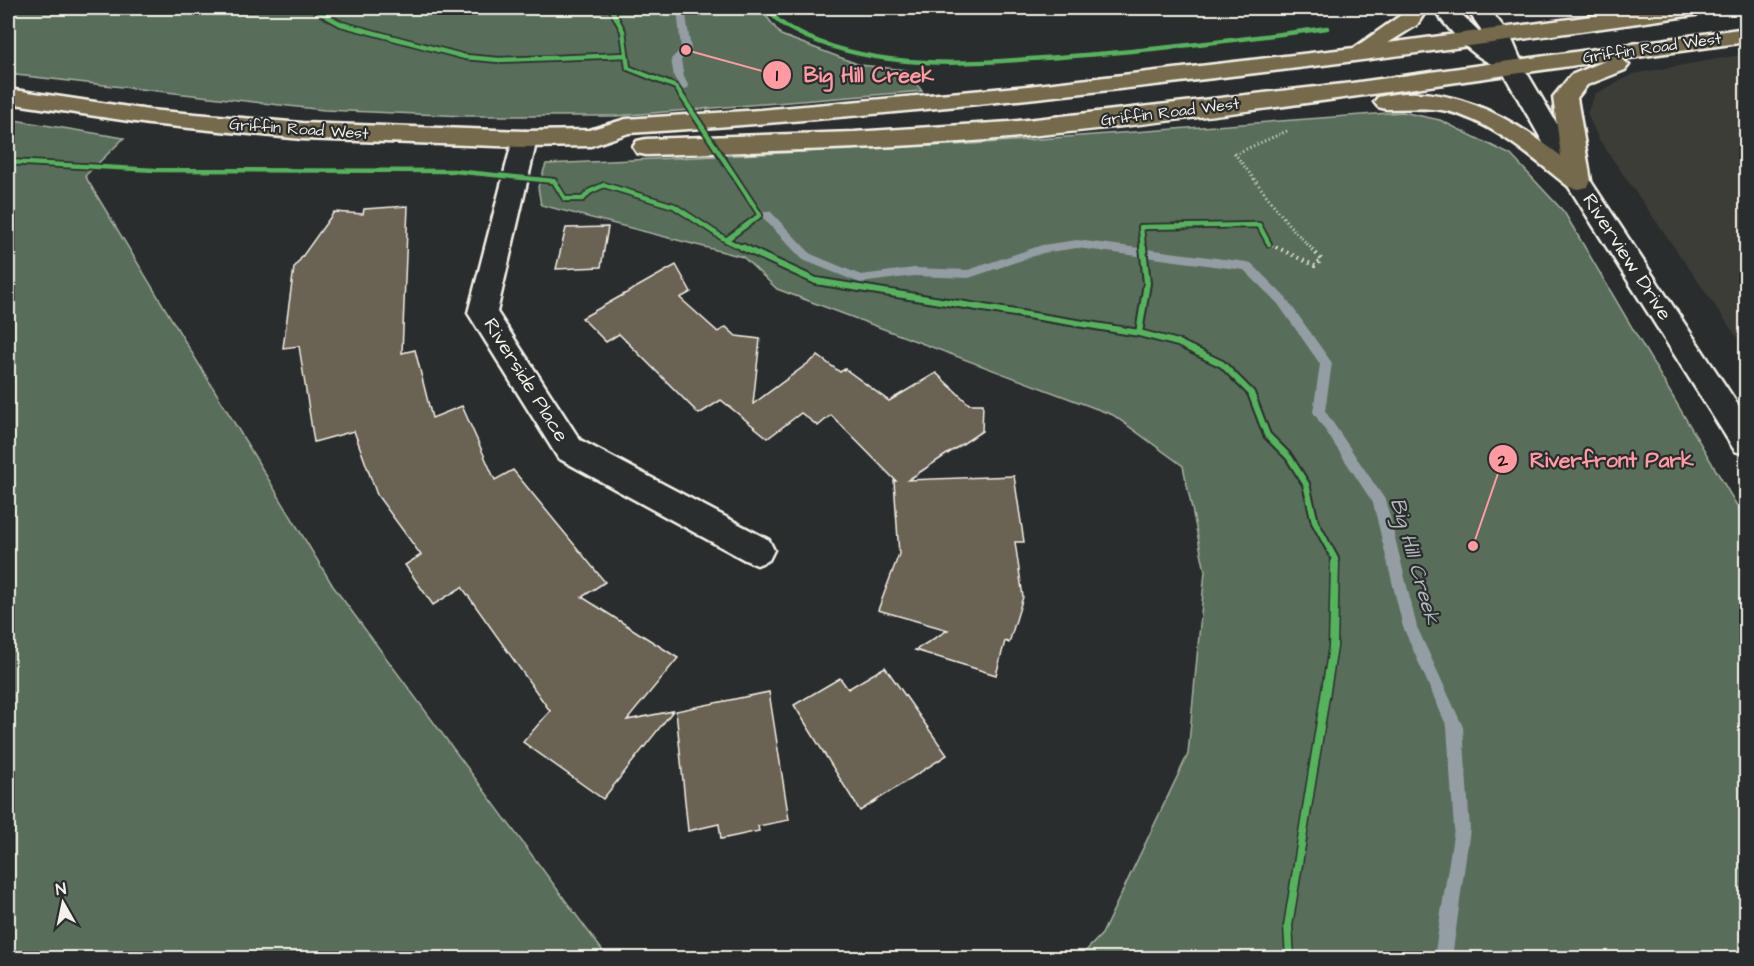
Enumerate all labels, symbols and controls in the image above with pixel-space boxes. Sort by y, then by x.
street label: Griffin Road West [1581,27,1723,69]
callout: Big Hill Creek [762,55,946,94]
text: Big Hill Creek [804,61,934,92]
text: 1 [776,63,779,88]
street label: Griffin Road West [1099,93,1241,131]
street label: Griffin Road West [229,113,370,145]
street label: Riverview Drive [1575,188,1679,326]
street label: Riverside Place [477,313,575,447]
callout: Riverfront Park [1488,440,1706,479]
text: Riverfront Park [1530,446,1694,475]
text: 2 [1497,448,1509,473]
water label: Big Hill Creek [1382,494,1447,629]
north arrow [33,873,93,933]
text: N [54,878,67,901]

